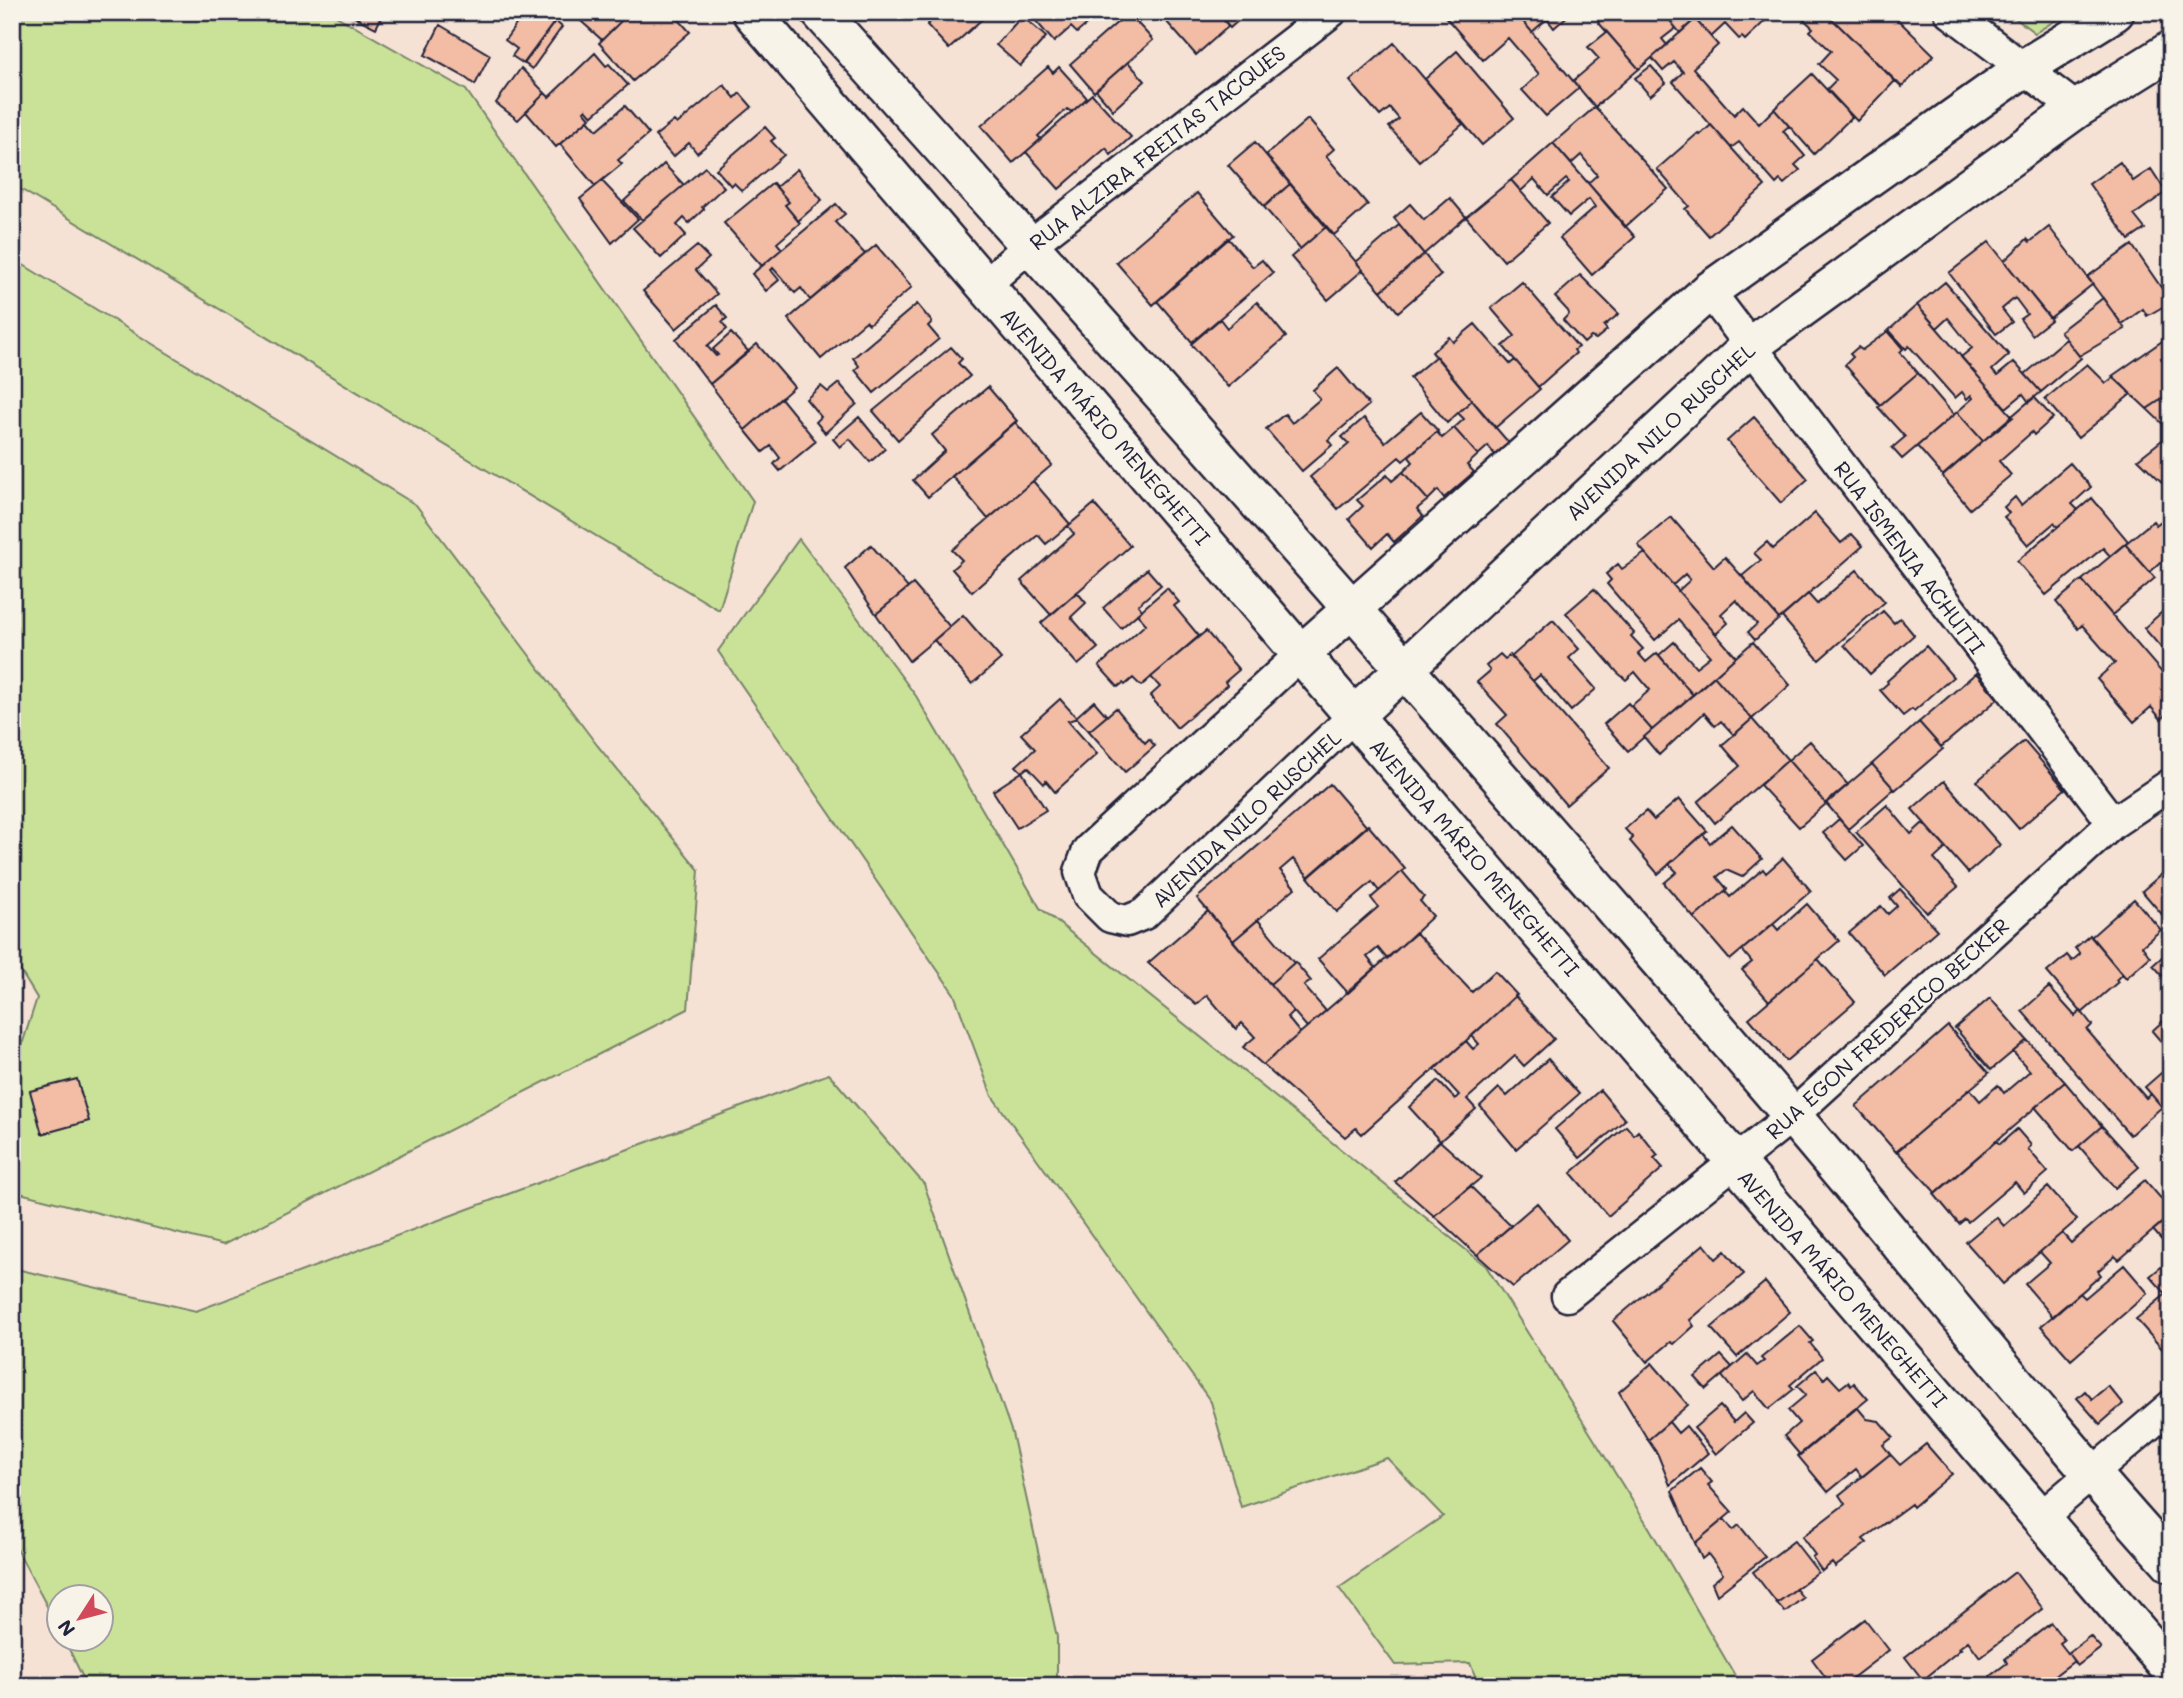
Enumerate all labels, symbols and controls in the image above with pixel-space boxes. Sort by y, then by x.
street label: RUA ALZIRA FREITAS TACQUES [1023,39,1291,255]
street label: AVENIDA MÁRIO MENEGHETTI [995,302,1217,550]
street label: AVENIDA NILO RUSCHEL [1560,336,1760,526]
street label: RUA ISMENIA ACHUTTI [1829,455,1991,659]
street label: AVENIDA NILO RUSCHEL [1146,723,1346,913]
street label: AVENIDA MÁRIO MENEGHETTI [1364,733,1586,981]
street label: RUA EGON FREDERICO BECKER [1760,912,2014,1144]
street label: AVENIDA MÁRIO MENEGHETTI [1732,1164,1954,1412]
north arrow [46,1582,116,1652]
text: N [51,1615,80,1641]

